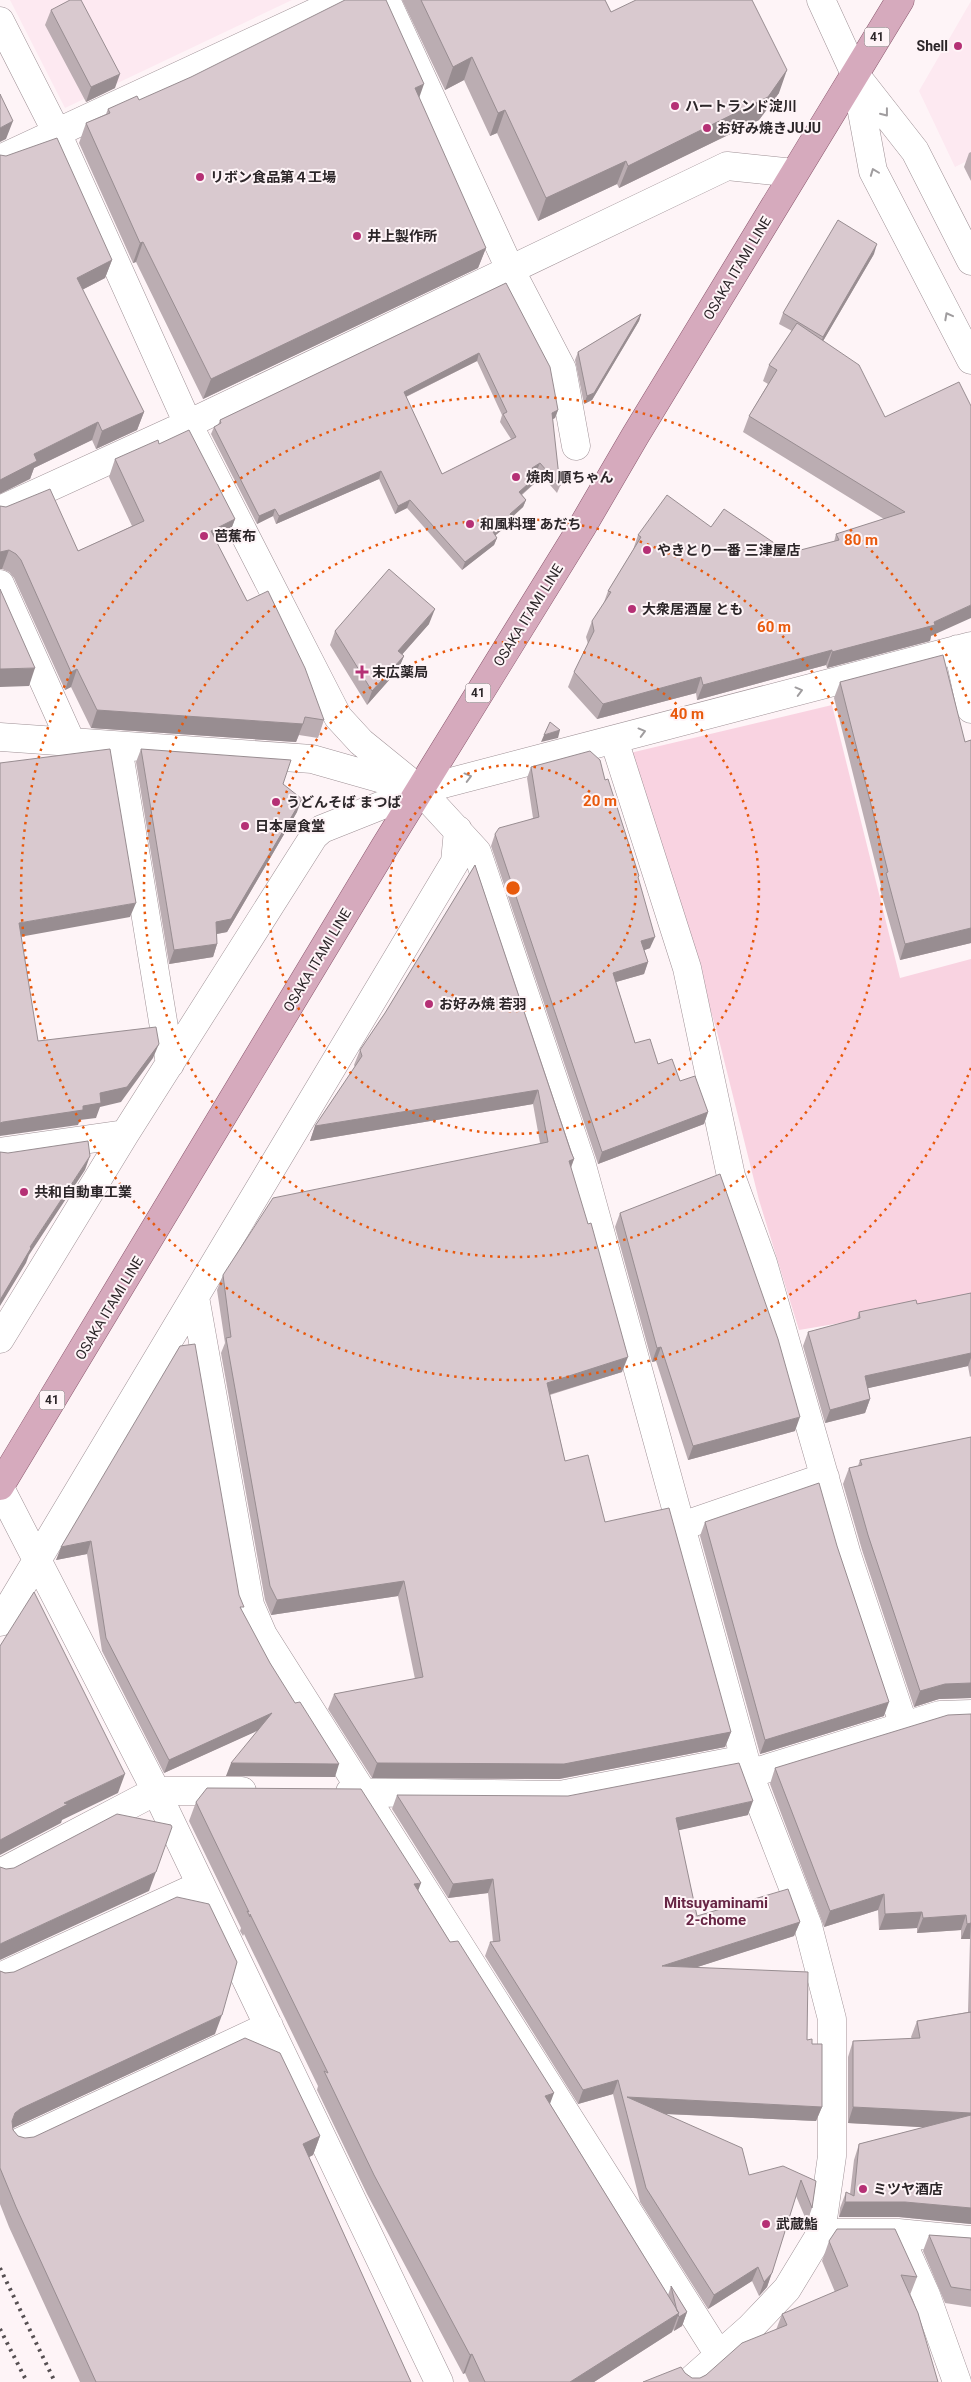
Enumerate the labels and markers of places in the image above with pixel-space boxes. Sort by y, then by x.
place label: Shell [917,38,948,54]
marker: Shell [952,40,964,52]
place label: ハートランド淀川 [685,98,797,114]
marker: ハートランド淀川 [669,100,681,112]
place label: お好み焼きJUJU [717,120,821,136]
marker: お好み焼きJUJU [701,122,713,134]
place label: リボン食品第４工場 [210,169,336,185]
marker: リボン食品第４工場 [194,171,206,183]
place label: 井上製作所 [367,228,437,244]
marker: 井上製作所 [351,230,363,242]
place label: 焼肉 順ちゃん [526,469,613,485]
marker: 焼肉 順ちゃん [510,471,522,483]
place label: 和風料理 あだち [480,516,581,532]
marker: 和風料理 あだち [464,518,476,530]
place label: 芭蕉布 [214,528,256,544]
marker: 芭蕉布 [198,530,210,542]
place label: やきとり一番 三津屋店 [657,542,800,558]
marker: やきとり一番 三津屋店 [641,544,653,556]
place label: 大衆居酒屋 とも [642,601,743,617]
marker: 大衆居酒屋 とも [626,603,638,615]
place label: 末広薬局 [372,664,428,680]
marker: 末広薬局 [356,666,368,678]
place label: うどんそば まつば [286,794,401,810]
marker: うどんそば まつば [270,796,282,808]
place label: 日本屋食堂 [255,818,325,834]
marker: 日本屋食堂 [239,820,251,832]
centre of rings [504,879,522,897]
place label: お好み焼 若羽 [439,996,526,1012]
marker: お好み焼 若羽 [423,998,435,1010]
place label: 共和自動車工業 [34,1184,132,1200]
marker: 共和自動車工業 [18,1186,30,1198]
place label: ミツヤ酒店 [873,2181,943,2197]
marker: ミツヤ酒店 [857,2183,869,2195]
place label: 武蔵鮨 [776,2216,818,2232]
marker: 武蔵鮨 [760,2218,772,2230]

